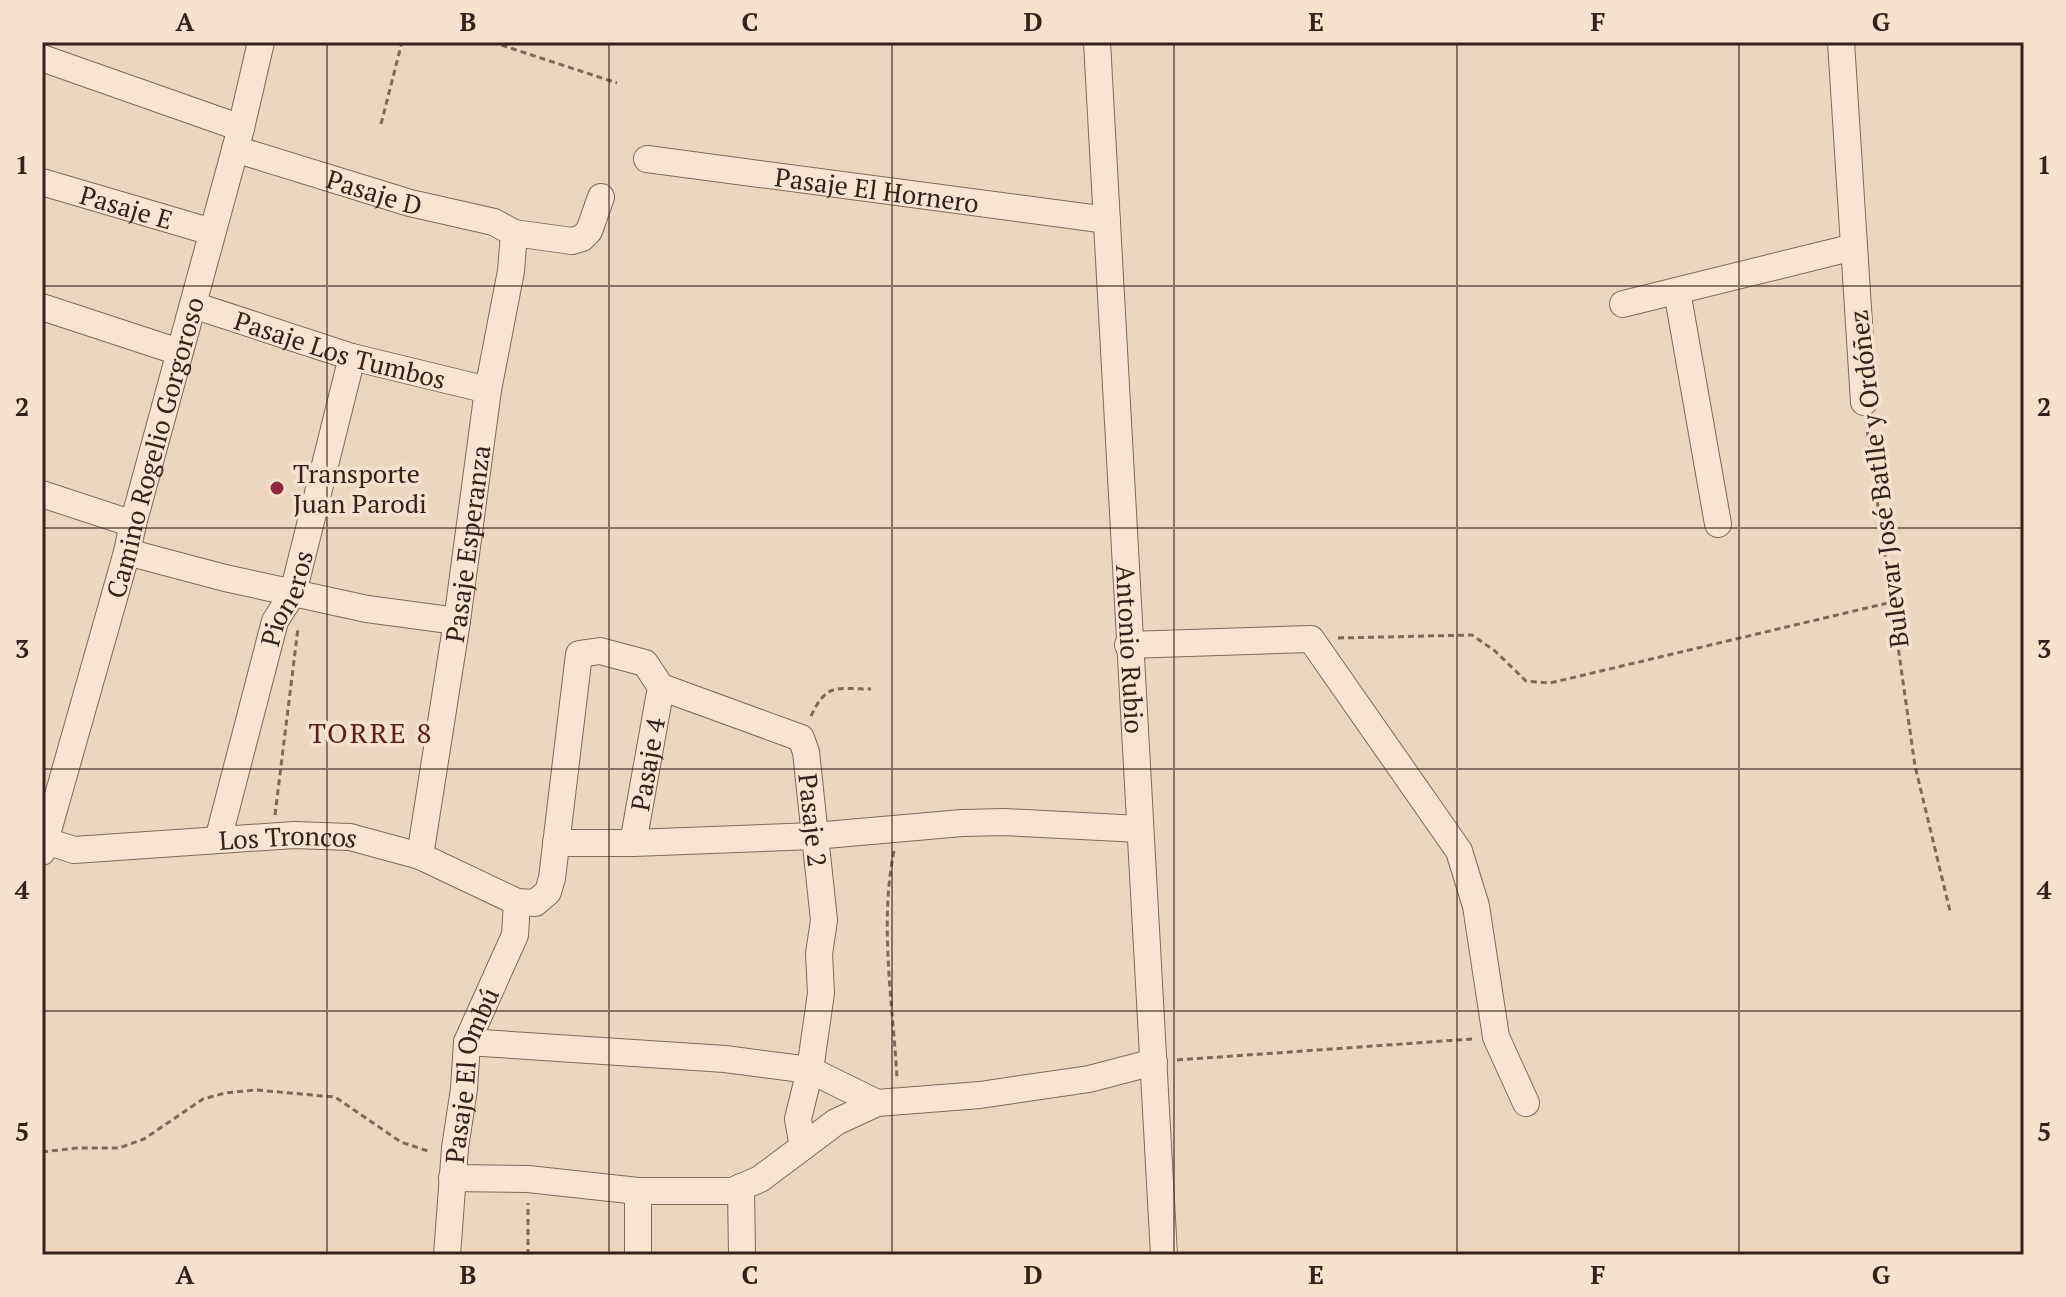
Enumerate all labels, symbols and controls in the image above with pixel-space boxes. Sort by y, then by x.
text: A [176,4,195,38]
text: B [460,4,476,38]
text: C [742,4,758,38]
text: D [1023,4,1043,38]
text: E [1308,4,1324,38]
text: F [1591,4,1606,38]
text: G [1872,4,1891,38]
text: 1 [15,147,29,181]
text: 1 [2037,147,2051,181]
street label: Pasaje El Hornero [773,159,981,220]
street label: Pasaje D [323,161,425,222]
street label: Pasaje E [76,177,177,237]
street label: Camino Rogelio Gorgoroso [98,293,211,602]
street label: Pasaje Los Tumbos [230,303,449,396]
street label: Bulevar José Batlle y Ordóñez [1840,308,1916,650]
text: 2 [15,389,29,423]
text: 2 [2037,389,2051,423]
street label: Pasaje Esperanza [437,443,497,645]
place label: Transporte Juan Parodi [293,456,427,520]
marker: Transporte Juan Parodi [268,479,286,497]
street label: Pioneros [252,547,320,650]
street label: Antonio Rubio [1109,564,1152,734]
text: 3 [15,631,29,665]
text: 3 [2037,631,2051,665]
district label: TORRE 8 [308,714,434,751]
street label: Pasaje 4 [622,715,672,813]
street label: Pasaje 2 [791,772,835,868]
street label: Los Troncos [218,818,362,857]
text: 4 [15,872,30,906]
text: 4 [2037,872,2052,906]
street label: Pasaje El Ombú [437,982,506,1165]
text: 5 [15,1114,29,1148]
text: 5 [2037,1114,2051,1148]
text: A [176,1257,195,1291]
text: B [460,1257,476,1291]
text: C [742,1257,758,1291]
text: D [1023,1257,1043,1291]
text: E [1308,1257,1324,1291]
text: F [1591,1257,1606,1291]
text: G [1872,1257,1891,1291]

